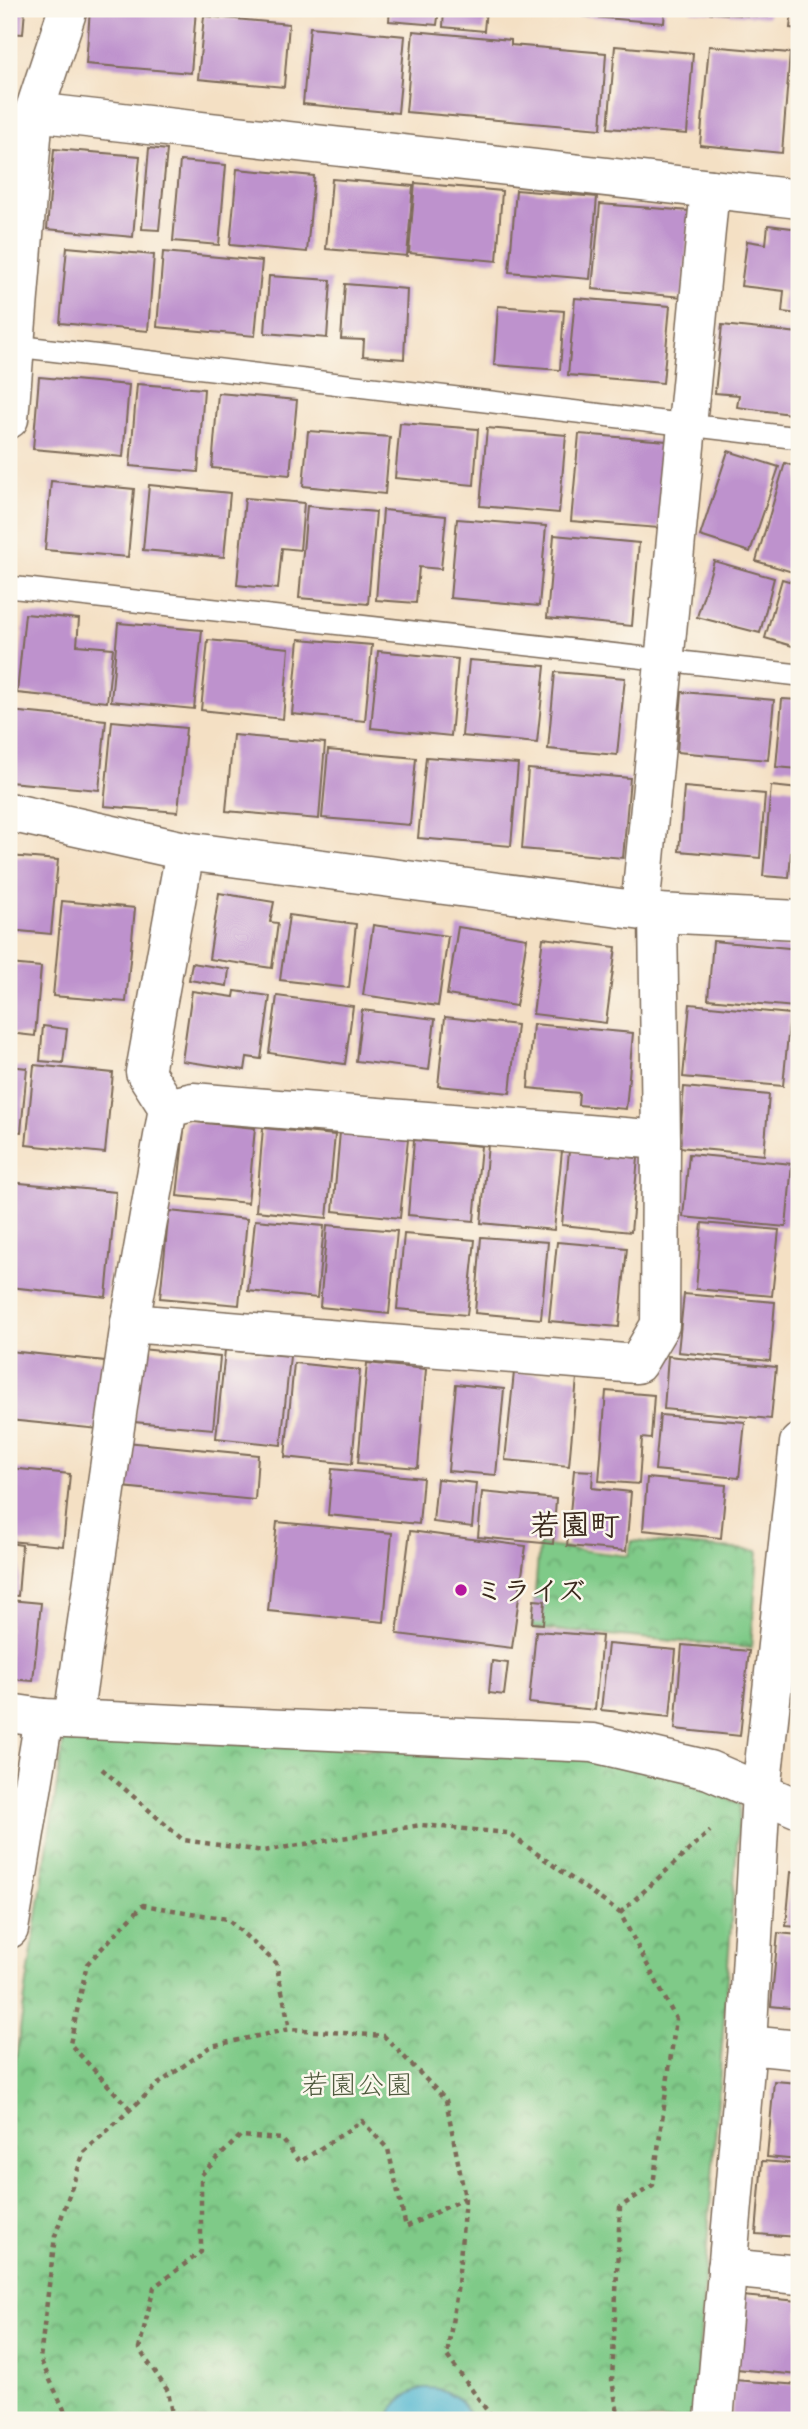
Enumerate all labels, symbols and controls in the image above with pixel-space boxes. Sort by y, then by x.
district label: 若園町 [530,1506,620,1544]
place label: ミライズ [475,1573,585,1608]
marker: ミライズ [453,1582,469,1598]
park label: 若園公園 [301,2067,413,2102]

